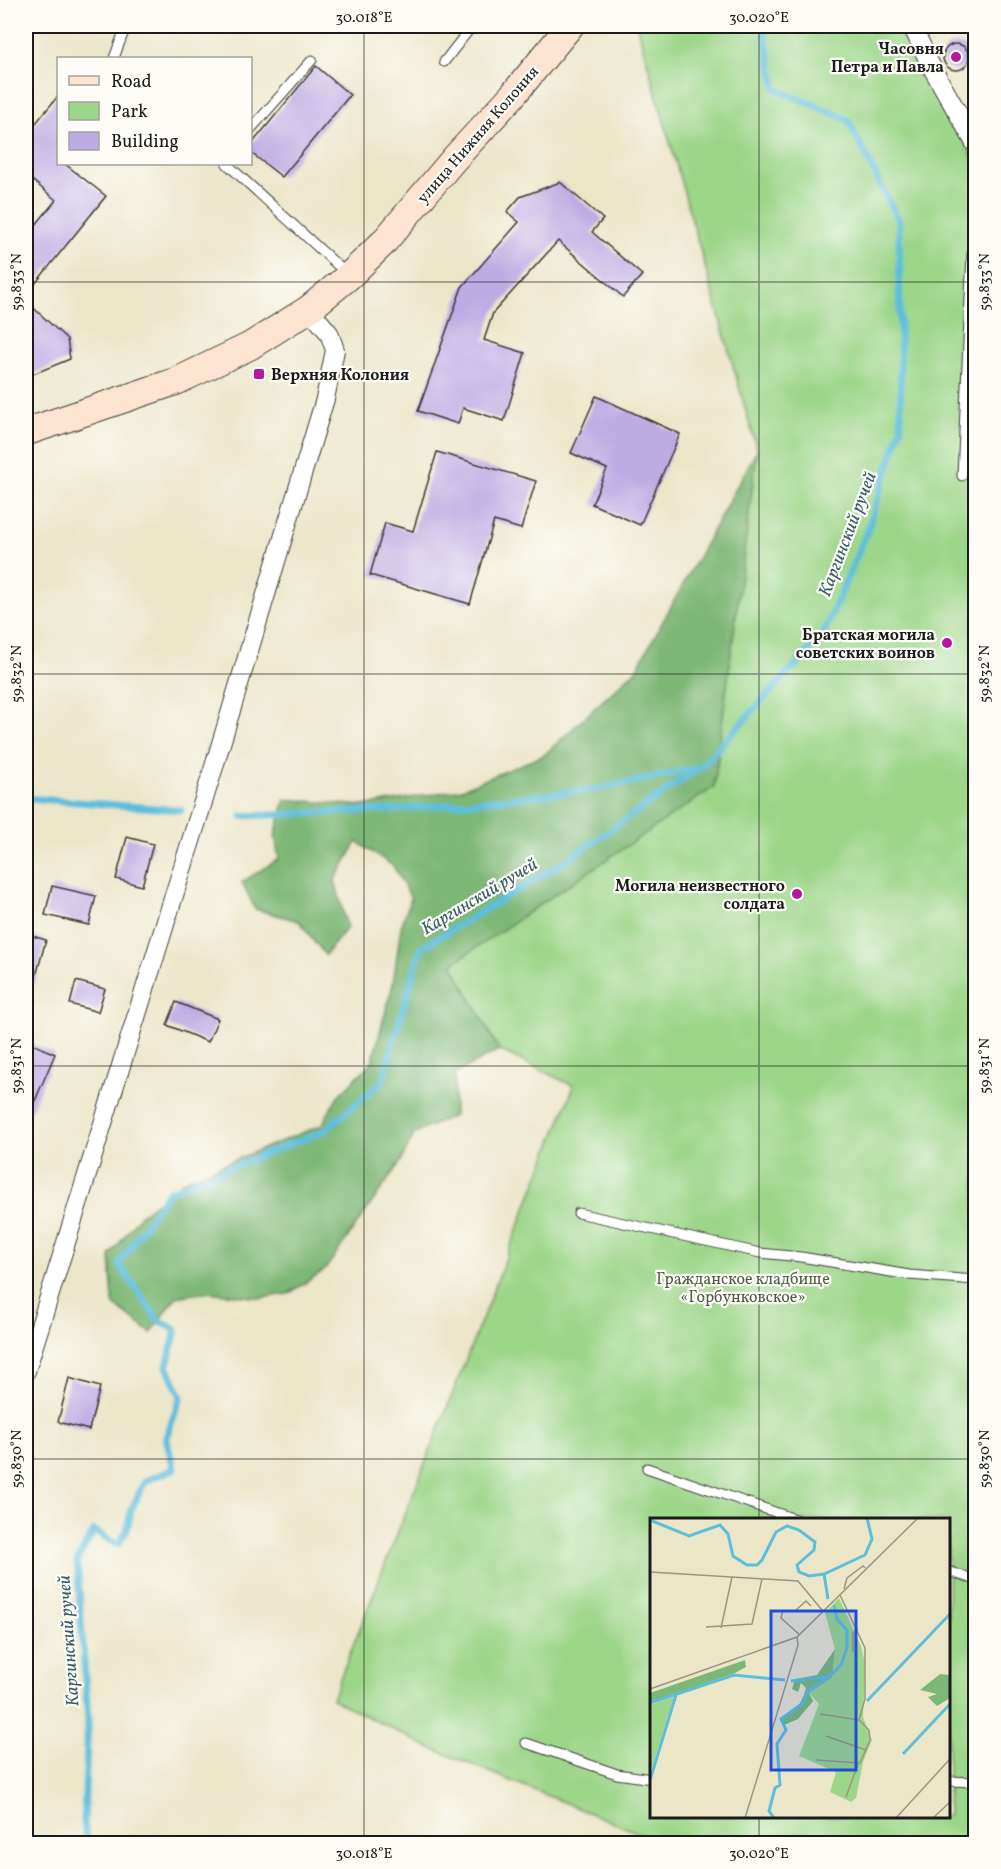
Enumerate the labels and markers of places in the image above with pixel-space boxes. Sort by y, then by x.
place label: Часовня Петра и Павла [831,39,944,79]
marker: Часовня Петра и Павла [949,50,963,64]
place label: Верхняя Колония [271,365,409,387]
marker: Верхняя Колония [252,367,266,381]
place label: Братская могила советских воинов [796,625,935,665]
marker: Братская могила советских воинов [940,636,954,650]
place label: Могила неизвестного солдата [615,876,785,916]
marker: Могила неизвестного солдата [790,887,804,901]

